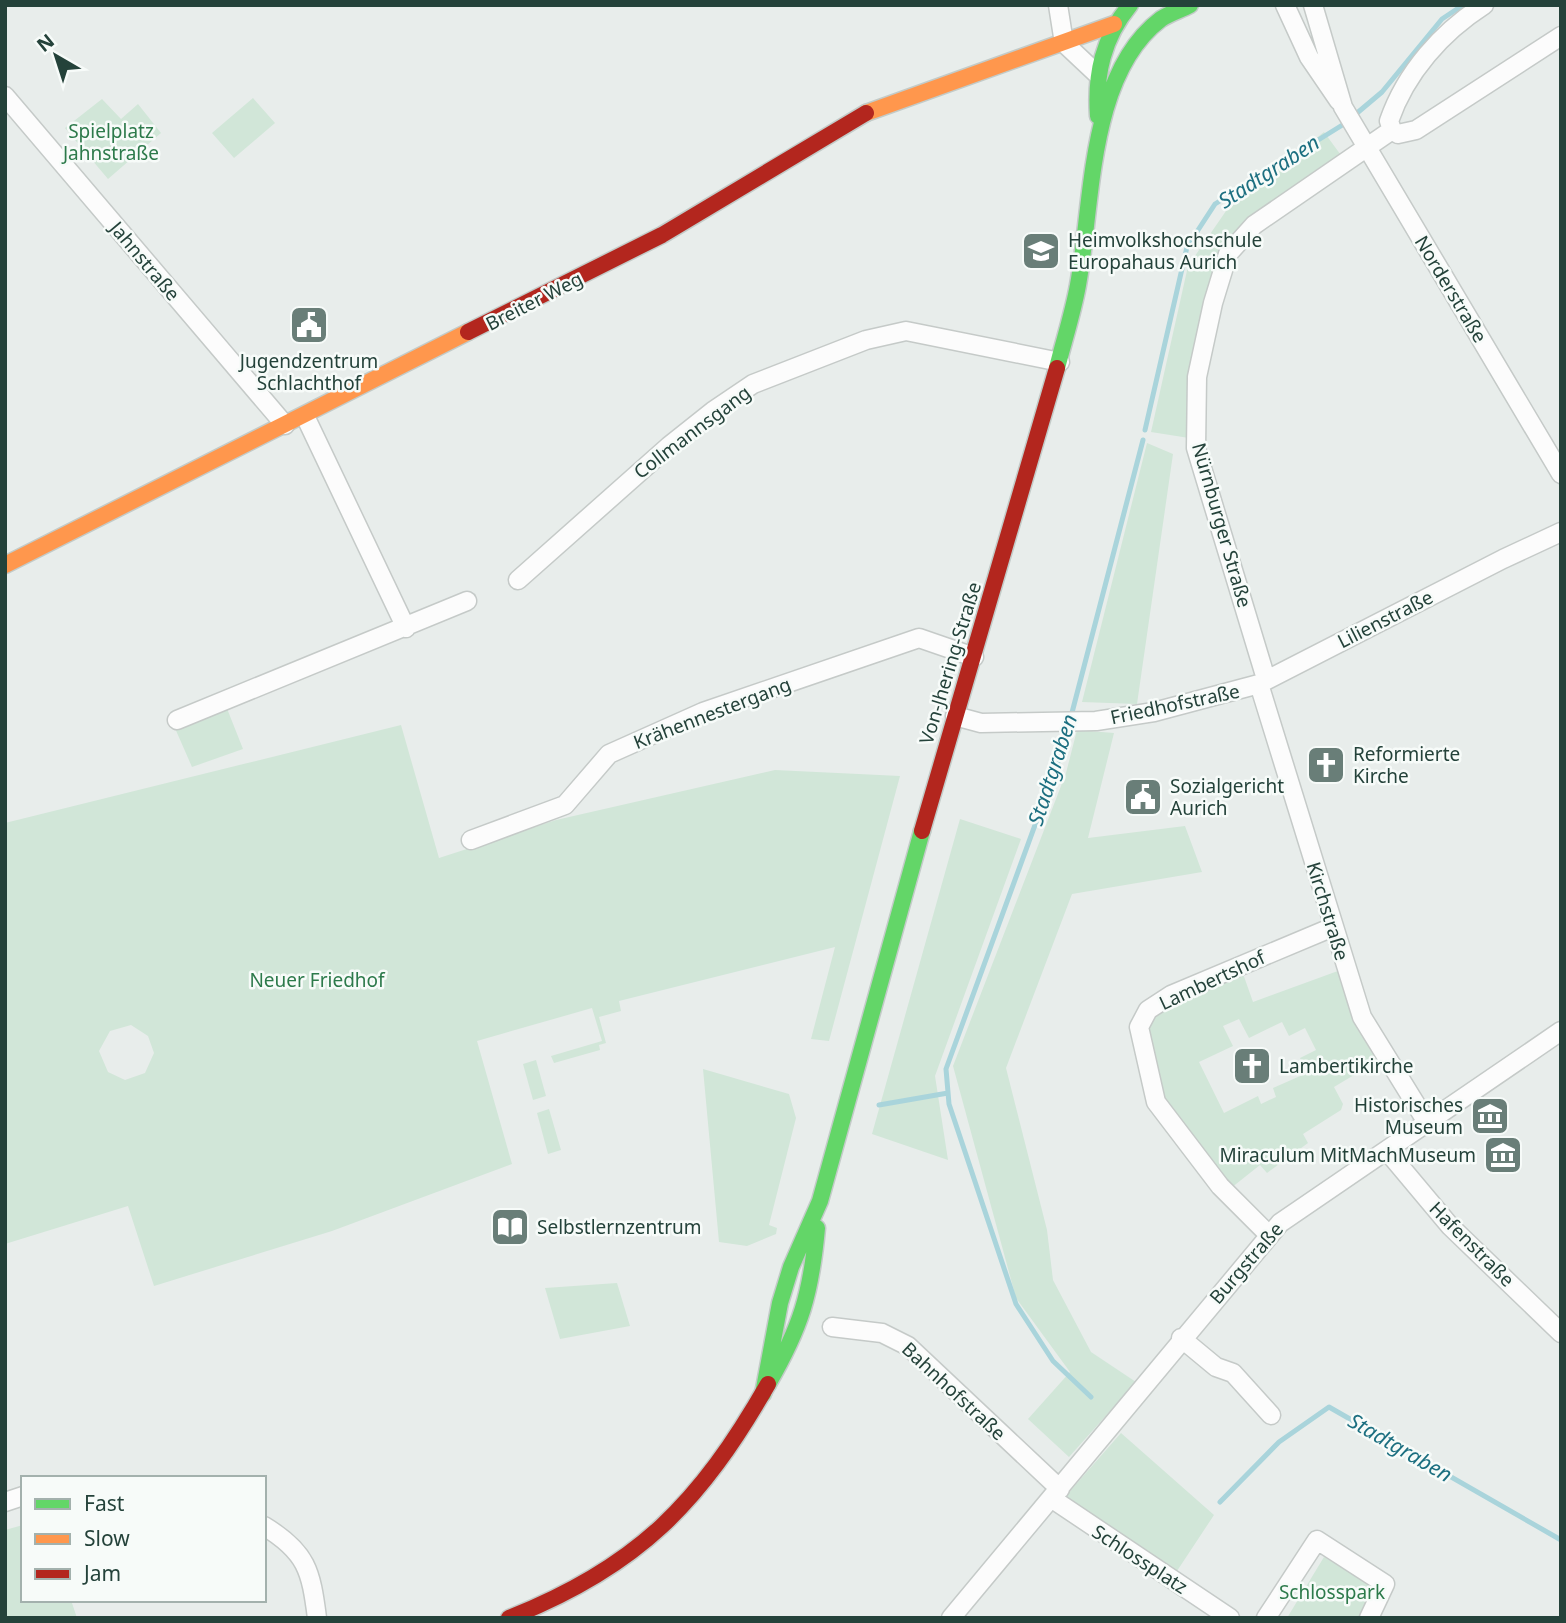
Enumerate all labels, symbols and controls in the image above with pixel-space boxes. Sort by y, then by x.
north arrow [21,21,91,91]
text: N [31,28,59,58]
park label: Spielplatz Jahnstraße [61,118,159,166]
water label: Stadtgraben [1212,128,1325,214]
street label: Jahnstraße [103,214,186,306]
place label: Heimvolkshochschule Europahaus Aurich [1068,227,1262,275]
school or university icon: Heimvolkshochschule Europahaus Aurich [1020,230,1062,272]
street label: Norderstraße [1409,231,1493,347]
street label: Breiter Weg [481,265,587,337]
public building icon: Jugendzentrum Schlachthof [288,304,330,346]
place label: Jugendzentrum Schlachthof [238,348,378,396]
street label: Collmannsgang [628,379,756,485]
street label: Nürnburger Straße [1186,440,1258,610]
street label: Von-Jhering-Straße [913,579,987,747]
street label: Lilienstraße [1333,584,1437,654]
street label: Krähennestergang [630,671,794,755]
street label: Friedhofstraße [1108,678,1242,730]
water label: Stadtgraben [1021,710,1083,829]
place label: Reformierte Kirche [1353,741,1460,789]
church icon: Reformierte Kirche [1305,744,1347,786]
place label: Sozialgericht Aurich [1170,773,1284,821]
public building icon: Sozialgericht Aurich [1122,776,1164,818]
street label: Kirchstraße [1301,859,1355,963]
street label: Lambertshof [1155,943,1271,1016]
park label: Neuer Friedhof [249,967,386,993]
church icon: Lambertikirche [1231,1045,1273,1087]
place label: Lambertikirche [1279,1053,1413,1079]
place label: Historisches Museum [1354,1092,1463,1140]
museum icon: Historisches Museum [1469,1095,1511,1137]
museum icon: Miraculum MitMachMuseum [1482,1134,1524,1176]
place label: Miraculum MitMachMuseum [1219,1142,1476,1168]
street label: Hafenstraße [1424,1196,1520,1292]
library icon: Selbstlernzentrum [489,1206,531,1248]
place label: Selbstlernzentrum [537,1214,702,1240]
street label: Burgstraße [1203,1217,1289,1309]
street label: Bahnhofstraße [896,1336,1012,1446]
water label: Stadtgraben [1344,1406,1457,1488]
legend [21,1476,266,1602]
text: Fast [84,1489,125,1517]
street label: Schlossplatz [1087,1518,1193,1600]
text: Slow [84,1524,130,1552]
text: Jam [82,1559,121,1587]
park label: Schlosspark [1279,1579,1385,1605]

